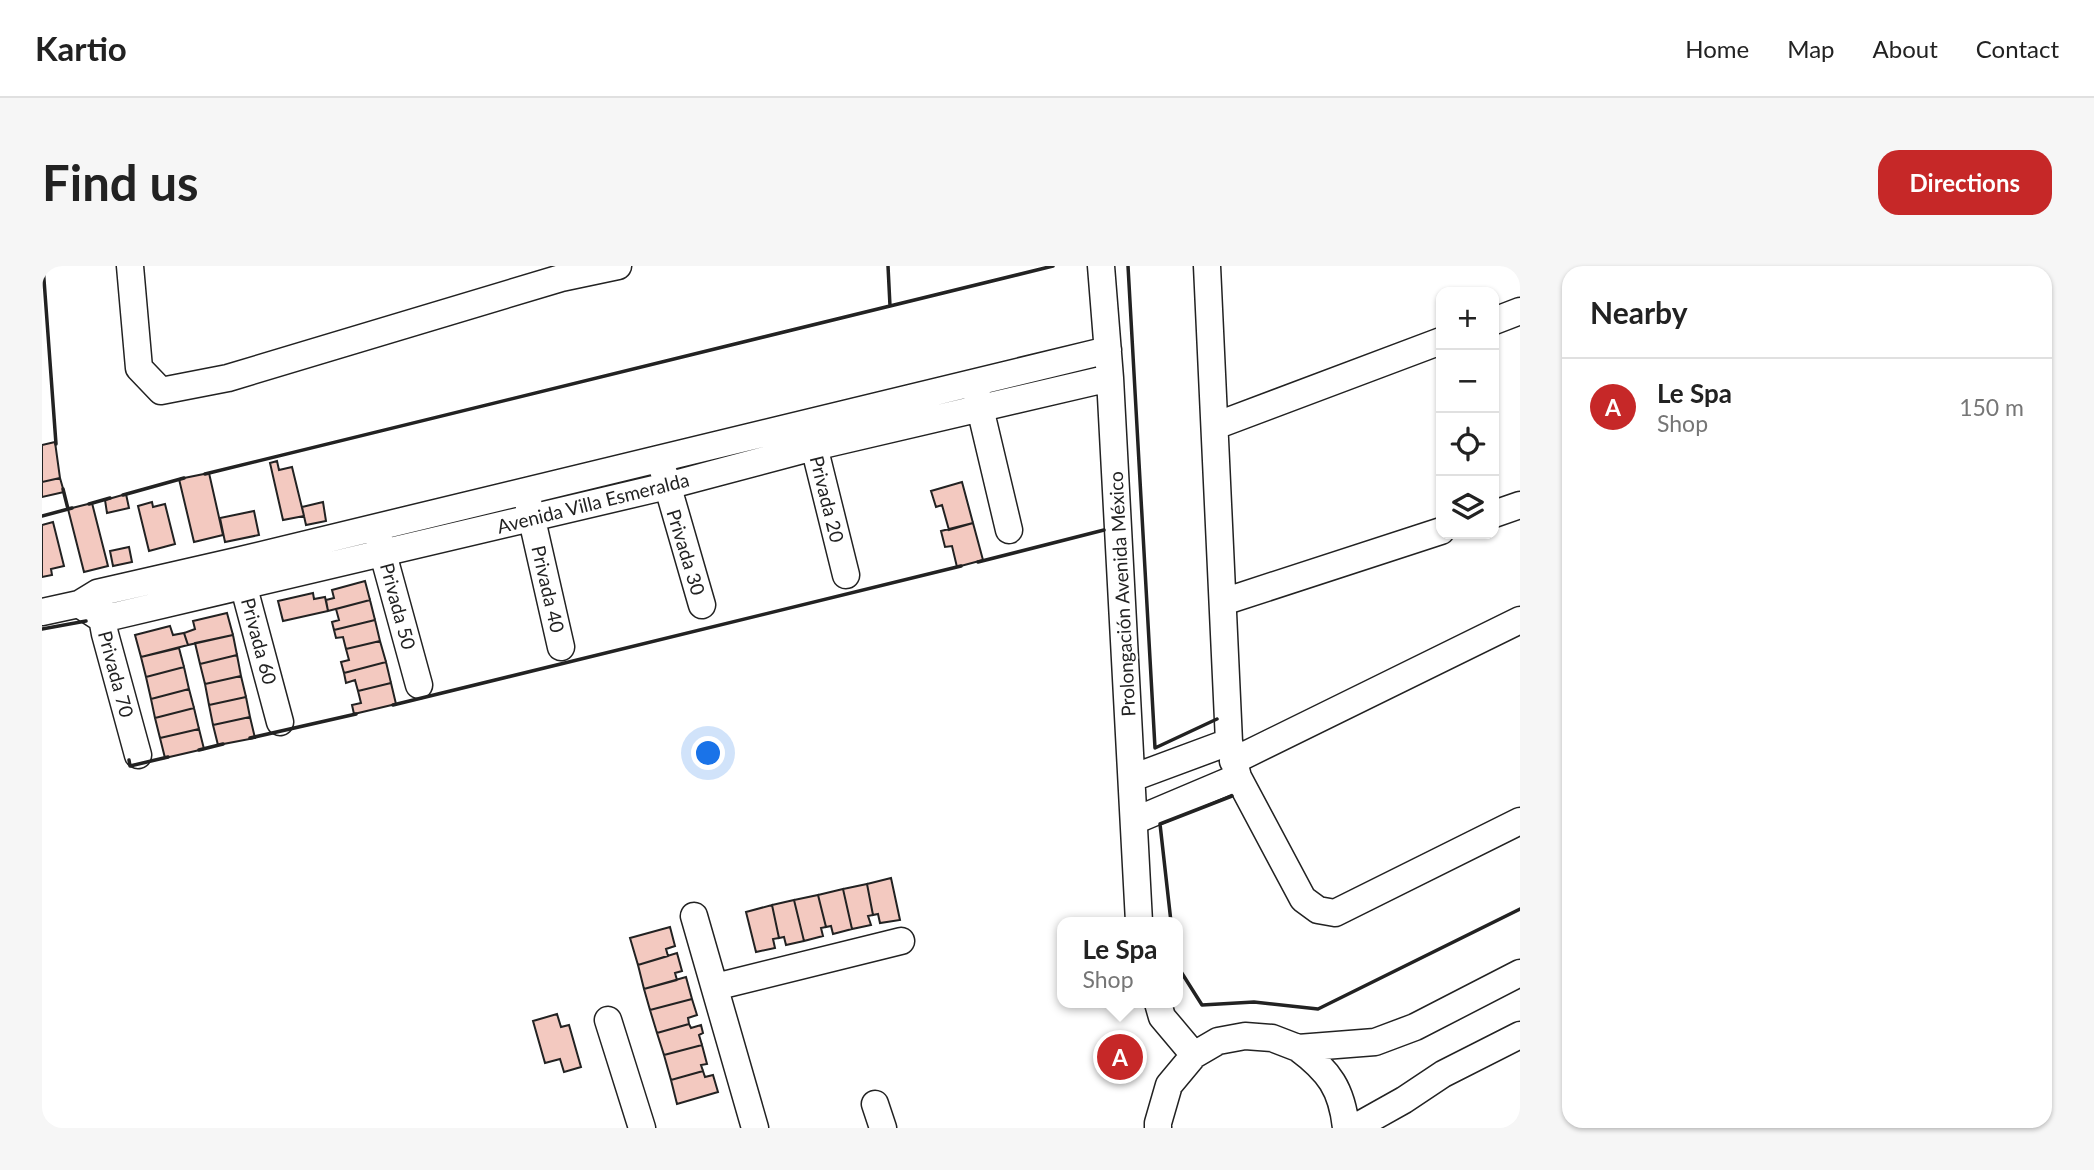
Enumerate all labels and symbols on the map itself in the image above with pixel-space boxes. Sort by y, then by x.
street label: Privada 20 [806,453,849,545]
street label: Avenida Villa Esmeralda [494,467,691,538]
street label: Prolongación Avenida México [1104,471,1139,717]
street label: Privada 30 [663,506,710,598]
street label: Privada 40 [527,543,570,635]
street label: Privada 50 [376,560,421,652]
street label: Privada 60 [237,595,282,687]
street label: Privada 70 [94,628,139,720]
your location [691,736,725,770]
pin: A [1097,1031,1143,1083]

